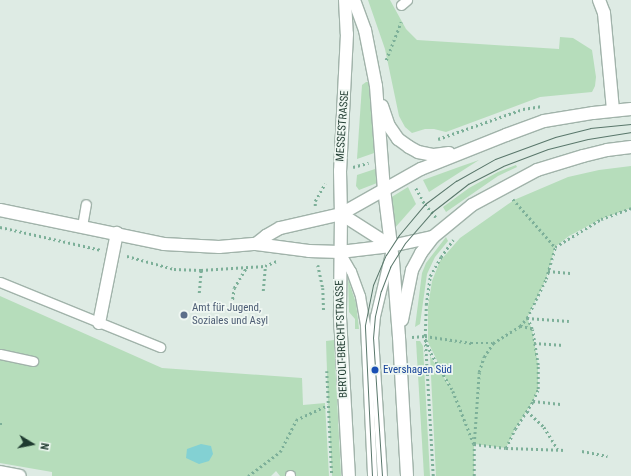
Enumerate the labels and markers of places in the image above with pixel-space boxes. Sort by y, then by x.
place label: Amt für Jugend, Soziales und Asyl [192,302,268,328]
marker: Amt für Jugend, Soziales und Asyl [179,310,189,320]
place label: Evershagen Süd [383,363,452,377]
marker: Evershagen Süd [370,365,380,375]

